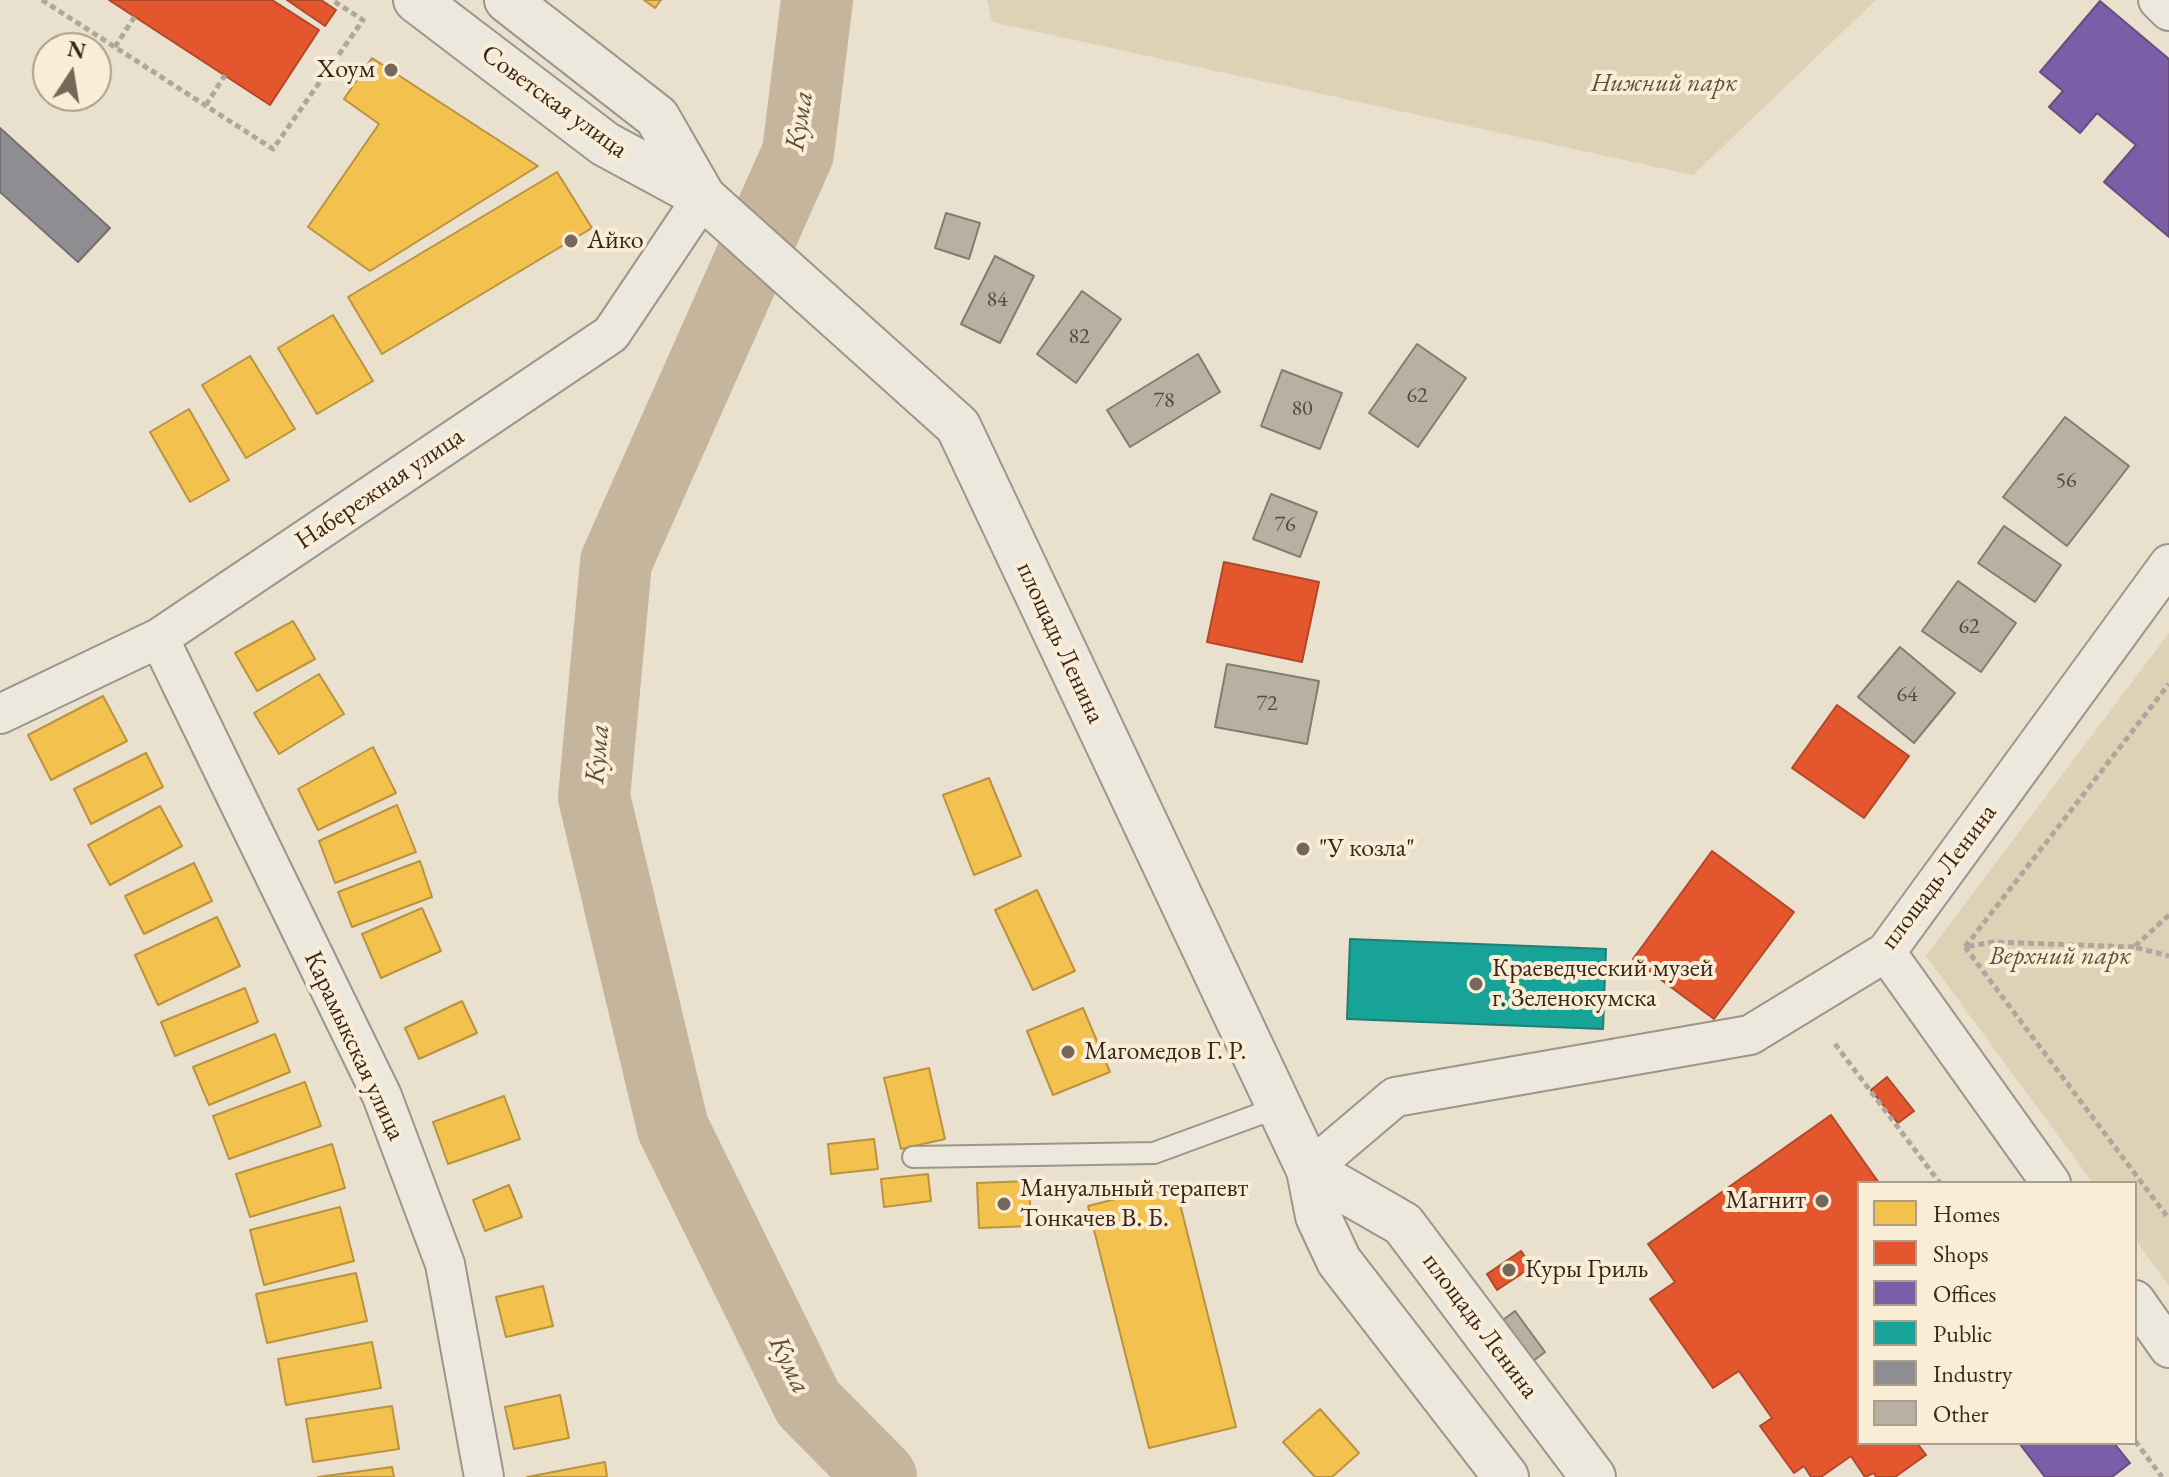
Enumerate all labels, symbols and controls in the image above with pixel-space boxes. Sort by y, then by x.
north arrow [32,32,112,112]
text: N [65,34,88,66]
street label: Советская улица [475,38,633,166]
place label: Хоум [317,54,375,86]
marker: Хоум [382,61,400,79]
park label: Нижний парк [1591,68,1737,100]
water label: Кума [779,89,821,153]
place label: Айко [587,225,643,257]
marker: Айко [562,232,580,250]
house number: 84 [986,287,1008,313]
house number: 82 [1068,324,1090,350]
house number: 62 [1406,383,1428,409]
house number: 78 [1153,388,1175,414]
house number: 80 [1291,396,1313,422]
street label: Набережная улица [290,421,470,557]
house number: 56 [2055,468,2077,494]
house number: 76 [1274,512,1296,538]
street label: площадь Ленина [1009,557,1111,729]
house number: 62 [1958,614,1980,640]
house number: 64 [1896,682,1918,708]
house number: 72 [1256,691,1278,717]
water label: Кума [579,723,617,785]
street label: площадь Ленина [1874,798,2004,956]
place label: "У козла" [1319,833,1415,865]
marker: "У козла" [1294,840,1312,858]
park label: Верхний парк [1989,941,2131,973]
street label: Карамыкская улица [297,946,411,1146]
place label: Краеведческий музей г. Зеленокумска [1492,953,1714,1014]
marker: Краеведческий музей г. Зеленокумска [1467,975,1485,993]
place label: Магомедов Г. Р. [1084,1036,1247,1068]
marker: Магомедов Г. Р. [1059,1043,1077,1061]
place label: Мануальный терапевт Тонкачев В. Б. [1020,1173,1248,1234]
legend [1857,1181,2137,1445]
place label: Магнит [1726,1185,1806,1217]
marker: Магнит [1813,1192,1831,1210]
marker: Мануальный терапевт Тонкачев В. Б. [995,1195,1013,1213]
text: Homes [1933,1198,2000,1229]
text: Shops [1933,1238,1989,1269]
street label: площадь Ленина [1415,1247,1545,1405]
place label: Куры Гриль [1525,1254,1648,1286]
marker: Куры Гриль [1500,1261,1518,1279]
text: Offices [1933,1278,1996,1309]
text: Public [1933,1318,1992,1349]
water label: Кума [761,1331,817,1399]
text: Industry [1933,1358,2012,1389]
text: Other [1933,1398,1989,1429]

